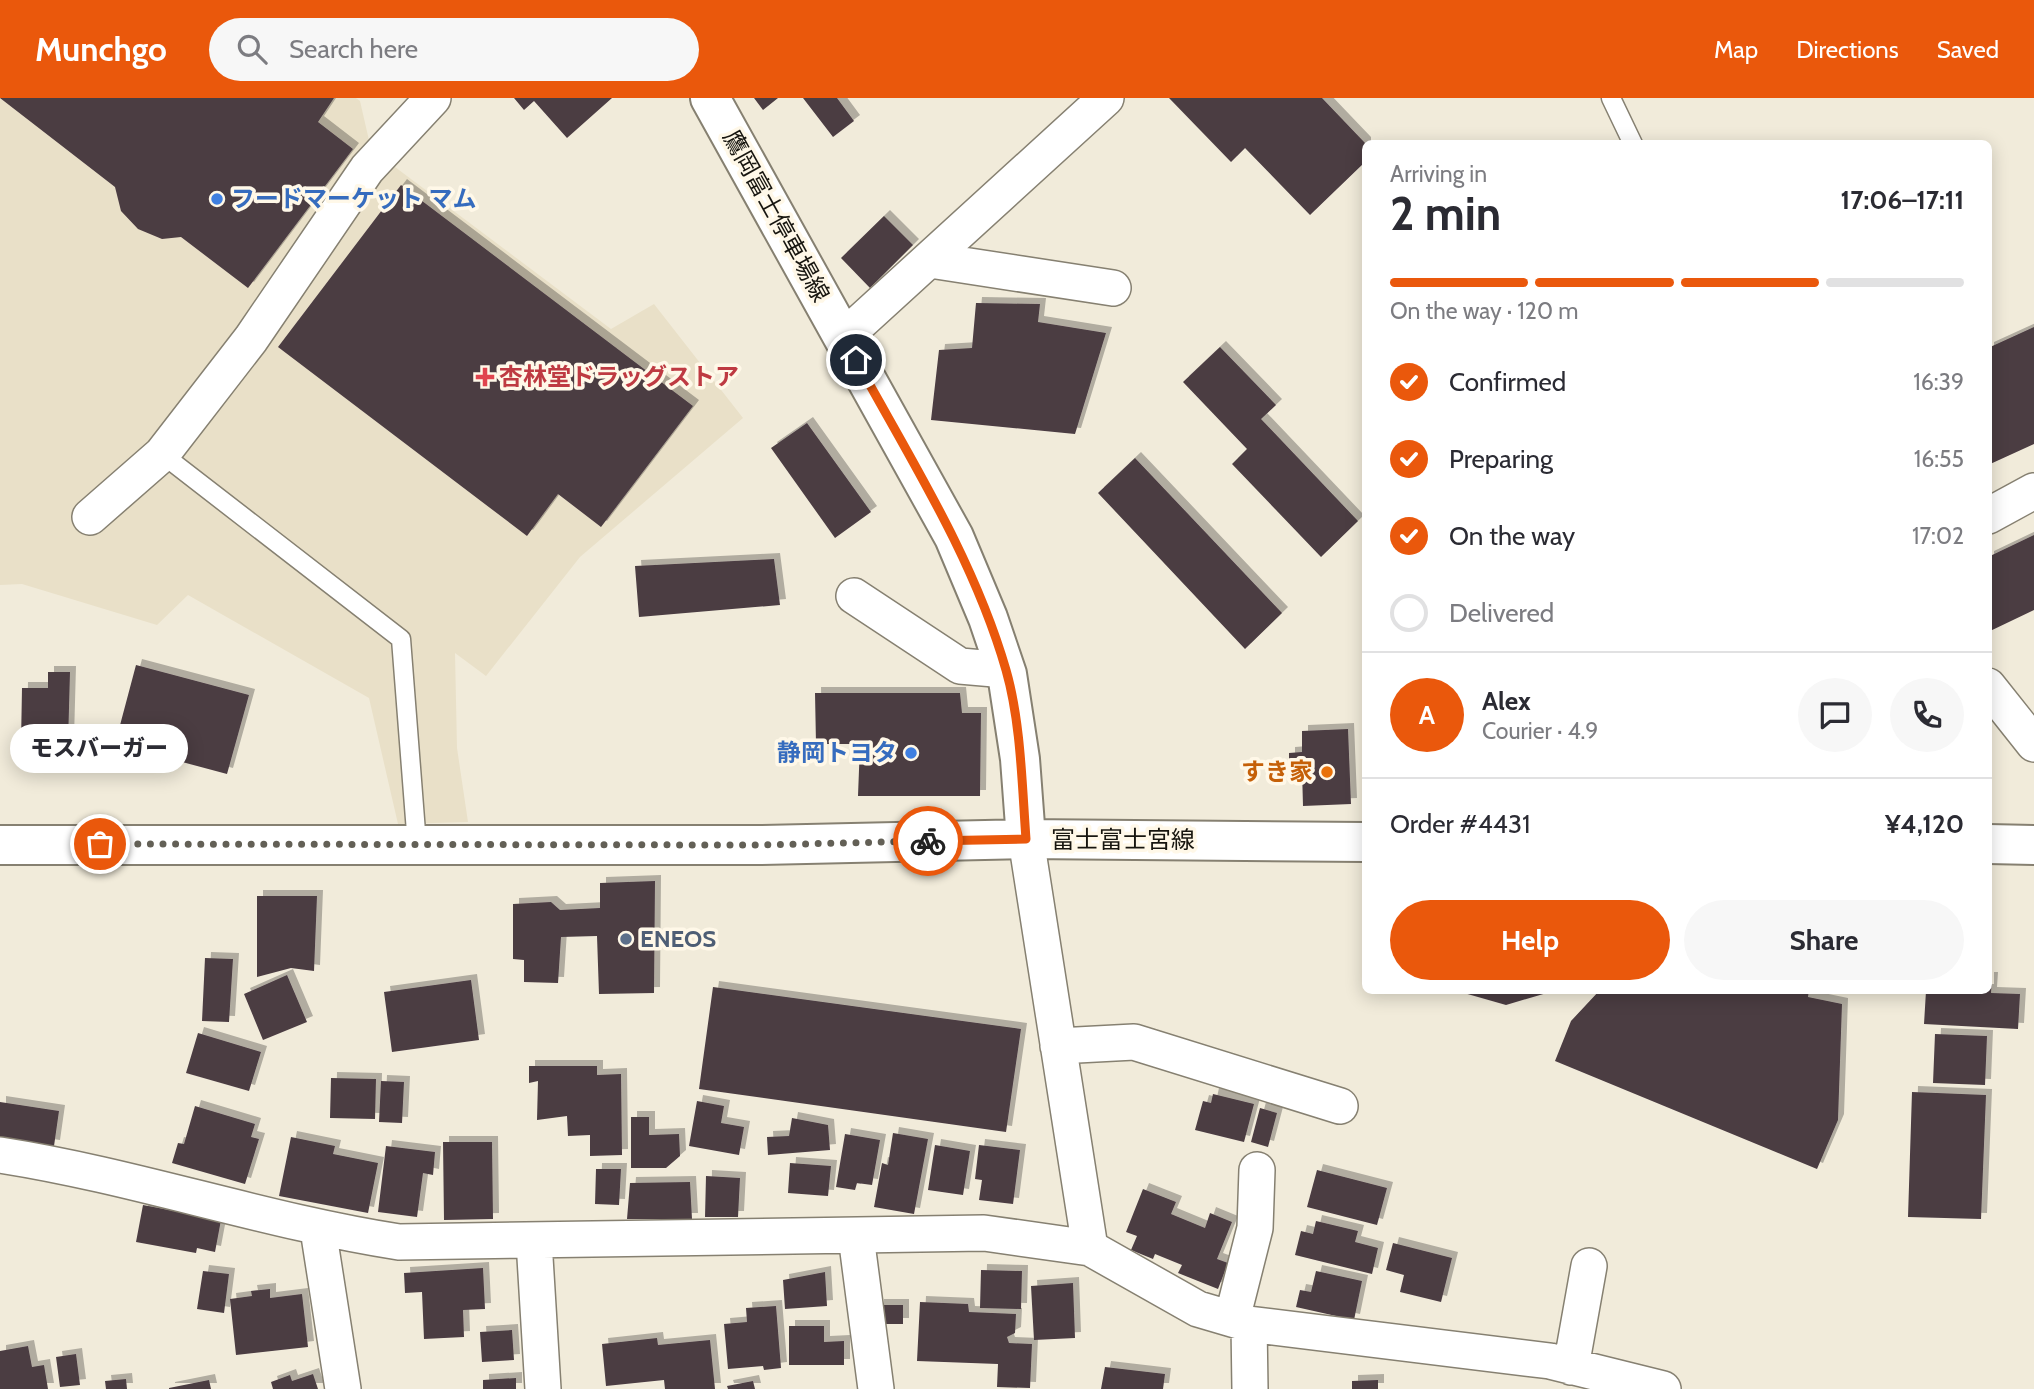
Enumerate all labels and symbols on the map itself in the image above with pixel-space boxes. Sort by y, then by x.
street label: 鷹岡富士停車場線 [717,125,836,307]
place label: フードマーケット マム [231,184,476,213]
marker: フードマーケット マム [209,191,225,207]
pin [826,330,886,390]
place label: 杏林堂ドラッグストア [499,362,739,391]
marker: 杏林堂ドラッグストア [477,369,493,385]
callout: モスバーガー [11,725,189,774]
place label: 静岡トヨタ [777,738,897,767]
marker: 静岡トヨタ [903,745,919,761]
place label: すき家 [1241,757,1313,786]
marker: すき家 [1319,764,1335,780]
courier [893,806,963,876]
pin [70,814,130,874]
street label: 富士富士宮線 [1051,825,1195,854]
place label: ENEOS [640,924,716,953]
marker: ENEOS [618,931,634,947]

